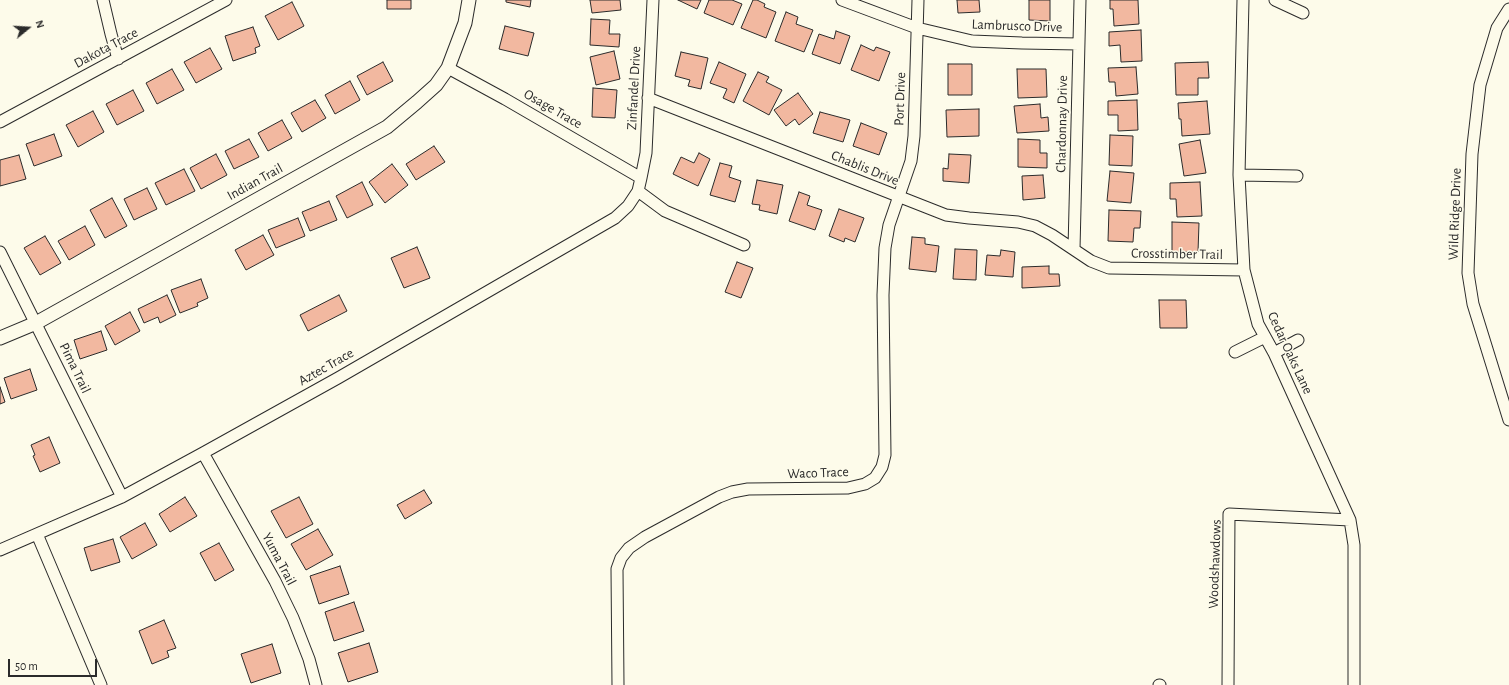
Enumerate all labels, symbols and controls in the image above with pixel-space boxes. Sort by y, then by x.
north arrow [8,8,48,48]
street label: Lambrusco Drive [971,16,1063,36]
text: N [33,19,46,29]
street label: Dakota Trace [71,24,141,72]
street label: Zinfandel Drive [623,46,645,130]
street label: Port Drive [891,72,909,126]
street label: Chardonnay Drive [1053,75,1071,173]
street label: Osage Trace [521,86,585,132]
street label: Chablis Drive [829,147,901,189]
street label: Indian Trail [224,160,286,204]
street label: Wild Ridge Drive [1445,168,1465,260]
street label: Crosstimber Trail [1131,245,1223,263]
street label: Cedar Oaks Lane [1264,309,1316,397]
street label: Pima Trail [56,340,94,396]
street label: Aztec Trace [295,344,357,390]
street label: Waco Trace [787,464,849,482]
street label: Woodshawdows [1205,519,1225,609]
street label: Yuma Trail [258,530,300,588]
scale bar [10,651,99,677]
text: 50 m [15,660,38,672]

